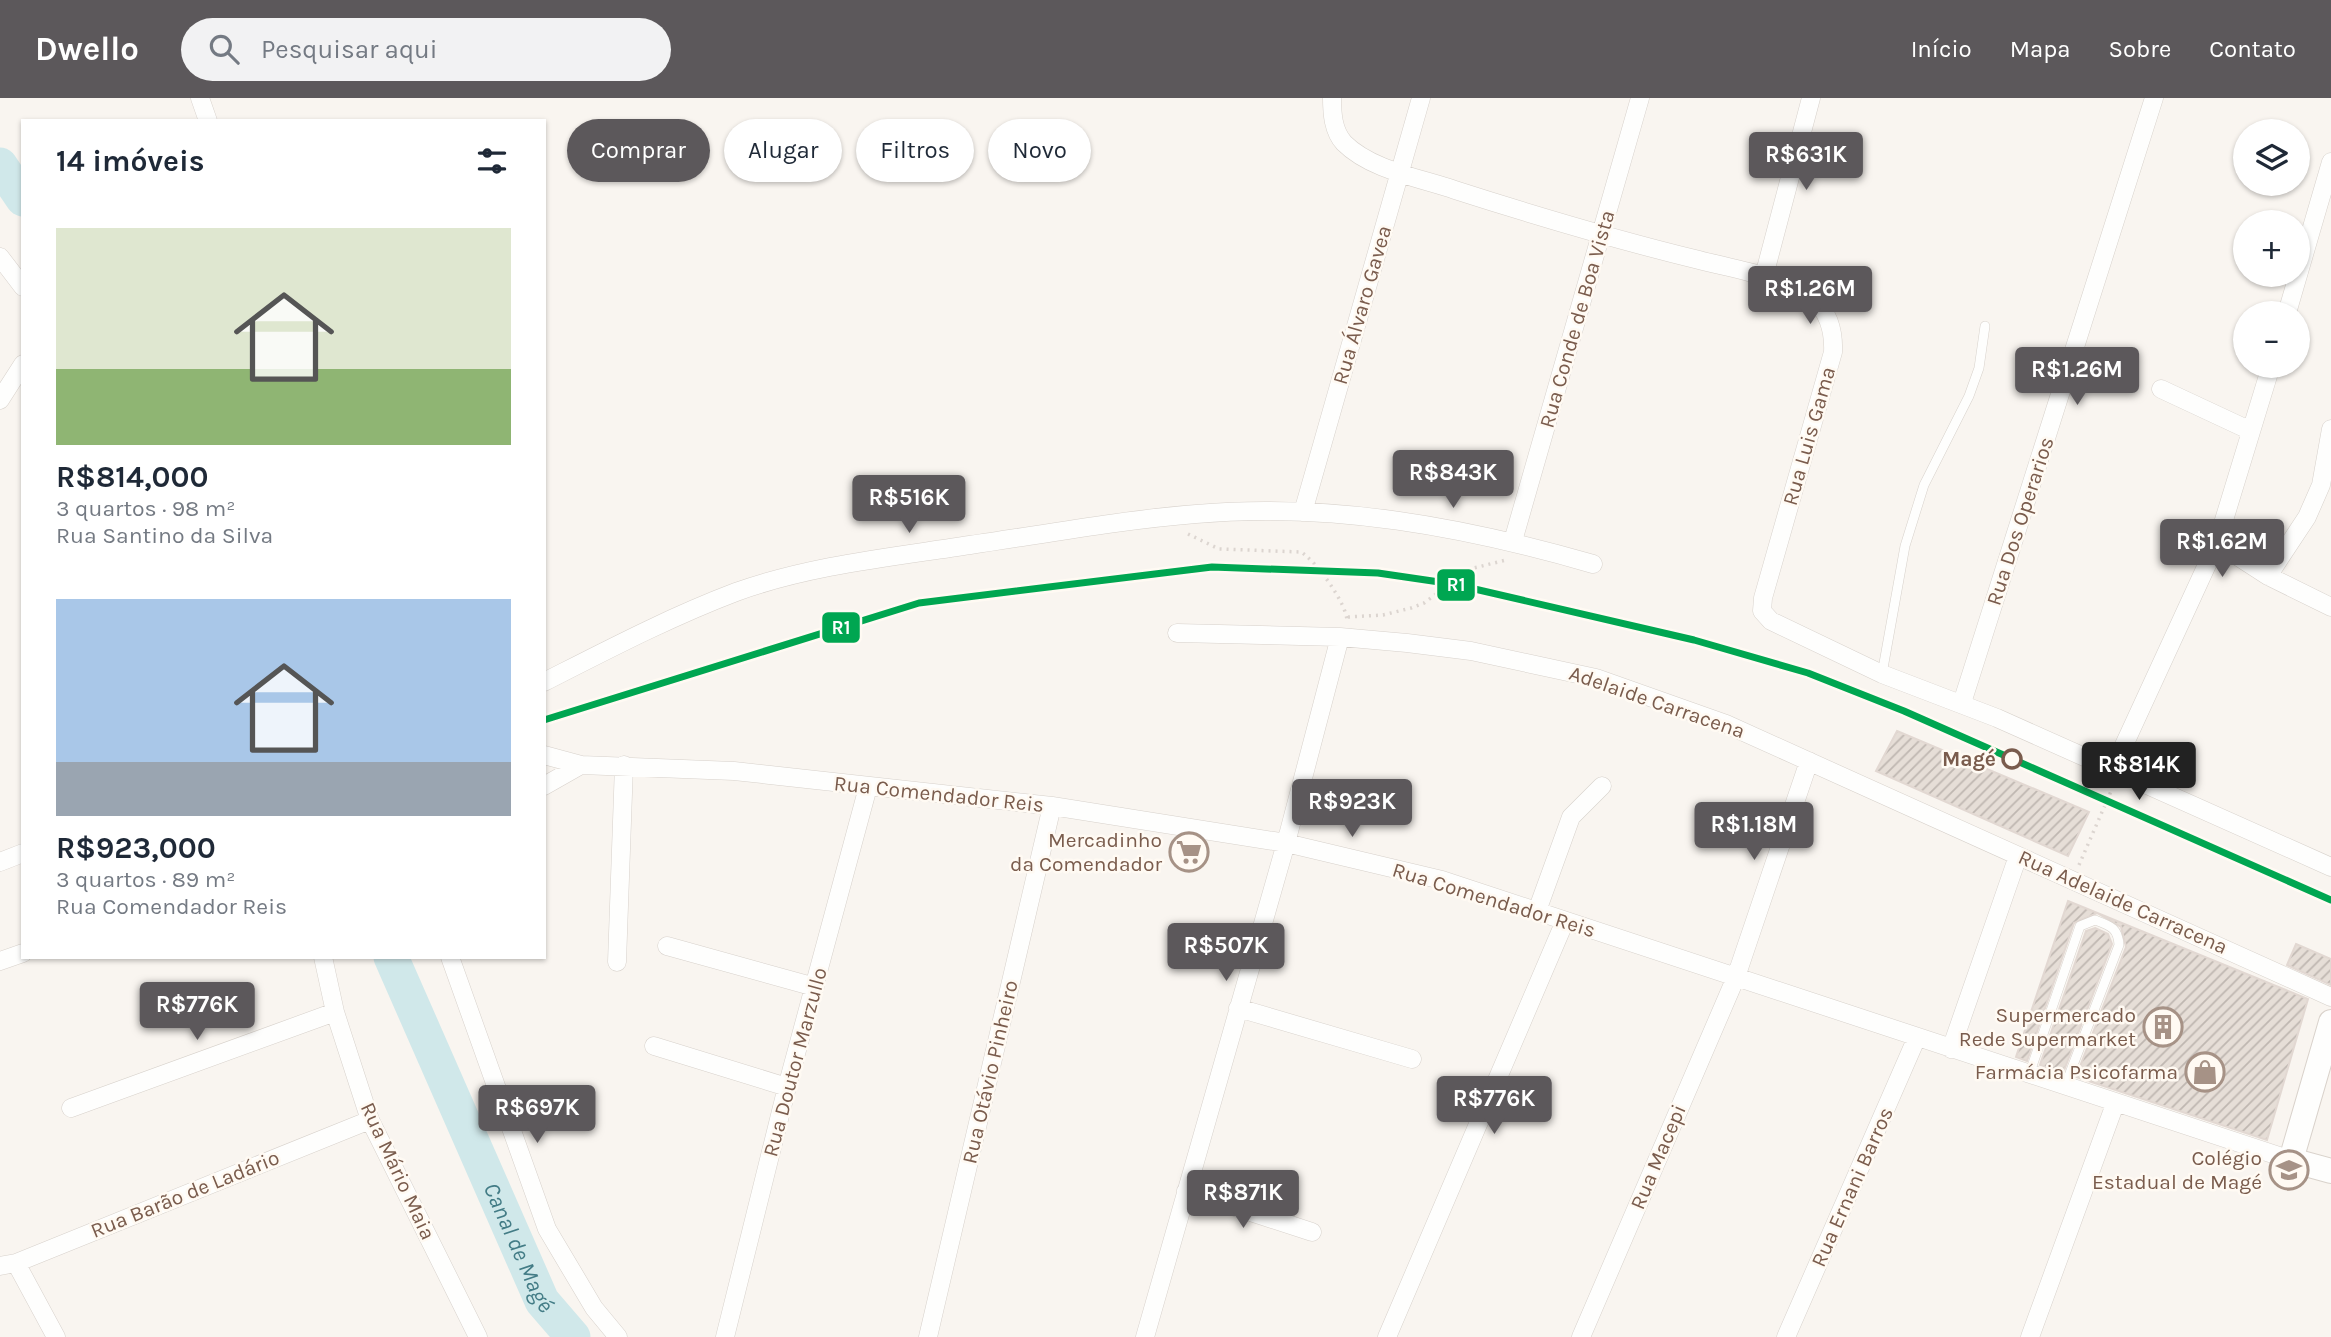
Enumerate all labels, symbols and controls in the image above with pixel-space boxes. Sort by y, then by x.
search box [181,18,671,81]
text: Dwello [35,30,139,68]
icon: search [205,30,243,68]
text: Pesquisar aqui [261,34,438,65]
text: Início [1911,35,1972,63]
text: Mapa [2010,35,2070,63]
text: Sobre [2108,35,2171,63]
text: Contato [2209,35,2296,63]
chip: Comprar [567,119,710,182]
chip: Alugar [724,119,842,182]
chip: Filtros [856,119,974,182]
chip: Novo [988,119,1091,182]
map controls [2233,119,2310,378]
button: layers [2233,119,2310,196]
pin: R$631K [1749,132,1863,192]
text: R$631K [1765,141,1847,168]
icon: filters [473,142,511,180]
text: 14 imóveis [56,143,205,179]
street label: Rua Conde de Boa Vista [1534,207,1620,431]
button: + [2233,210,2310,287]
street label: Rua Álvaro Gavea [1328,223,1396,387]
pin: R$1.26M [1745,266,1875,326]
icon: home [221,274,347,400]
text: R$1.26M [1764,275,1856,302]
button: − [2233,301,2310,378]
pin: R$1.26M [2012,348,2142,407]
text: R$1.26M [2031,356,2123,383]
street label: Rua Luis Gama [1778,364,1840,508]
street label: Rua Dos Operarios [1981,434,2059,608]
pin: R$843K [1396,450,1510,510]
text: R$814,000 [56,459,208,495]
text: R$843K [1409,459,1497,486]
pin: R$516K [852,476,966,535]
text: R$516K [868,484,950,511]
text: 3 quartos · 98 m² [56,495,235,522]
pin: R$1.62M [2157,519,2287,579]
text: Rua Santino da Silva [56,522,273,549]
text: R$1.62M [2176,528,2268,555]
line badge: R1 [1436,568,1476,602]
text: R1 [1446,574,1466,596]
line badge: R1 [821,611,861,644]
text: R1 [831,617,851,639]
icon: home [221,645,347,771]
street label: Adelaide Carracena [1566,661,1748,743]
pin: R$814K [2082,742,2196,802]
place label: Magé [1942,747,1996,771]
marker: Magé [2002,749,2022,769]
text: R$814K [2098,751,2180,778]
street label: Rua Comendador Reis [833,771,1045,817]
pin: R$923K [1295,780,1409,839]
text: R$923K [1308,788,1396,815]
pin: R$1.18M [1689,802,1819,862]
text: R$1.18M [1711,811,1797,838]
place label: Mercadinho da Comendador [1010,828,1162,876]
text: R$923,000 [56,830,216,866]
supermarket icon: Mercadinho da Comendador [1168,831,1210,873]
street label: Rua Adelaide Carracena [2015,845,2231,959]
street label: Rua Comendador Reis [1390,858,1598,942]
text: 3 quartos · 89 m² [56,866,235,893]
text: Rua Comendador Reis [56,893,287,920]
pin: R$507K [1169,924,1283,983]
text: R$507K [1183,932,1269,959]
street label: Rua Doutor Marzullo [758,965,832,1159]
street label: Rua Otávio Pinheiro [957,978,1023,1166]
pin: R$776K [140,982,254,1042]
text: R$776K [156,991,238,1018]
place label: Supermercado Rede Supermarket [1959,1003,2136,1051]
building icon: Supermercado Rede Supermarket [2142,1006,2184,1048]
shop icon: Farmácia Psicofarma [2184,1051,2226,1093]
place label: Farmácia Psicofarma [1975,1060,2178,1084]
pin: R$776K [1437,1076,1551,1136]
text: R$776K [1453,1085,1535,1112]
pin: R$697K [480,1086,594,1145]
text: R$697K [494,1094,580,1121]
street label: Rua Mário Maia [356,1098,440,1244]
street label: Rua Macepi [1625,1101,1691,1213]
street label: Rua Ernani Barros [1806,1104,1898,1270]
street label: Rua Barão de Ladário [87,1145,283,1243]
place label: Colégio Estadual de Magé [2092,1146,2262,1194]
school or university icon: Colégio Estadual de Magé [2268,1149,2310,1191]
pin: R$871K [1186,1170,1300,1230]
water label: Canal de Magé [478,1178,559,1318]
text: R$871K [1203,1179,1283,1206]

